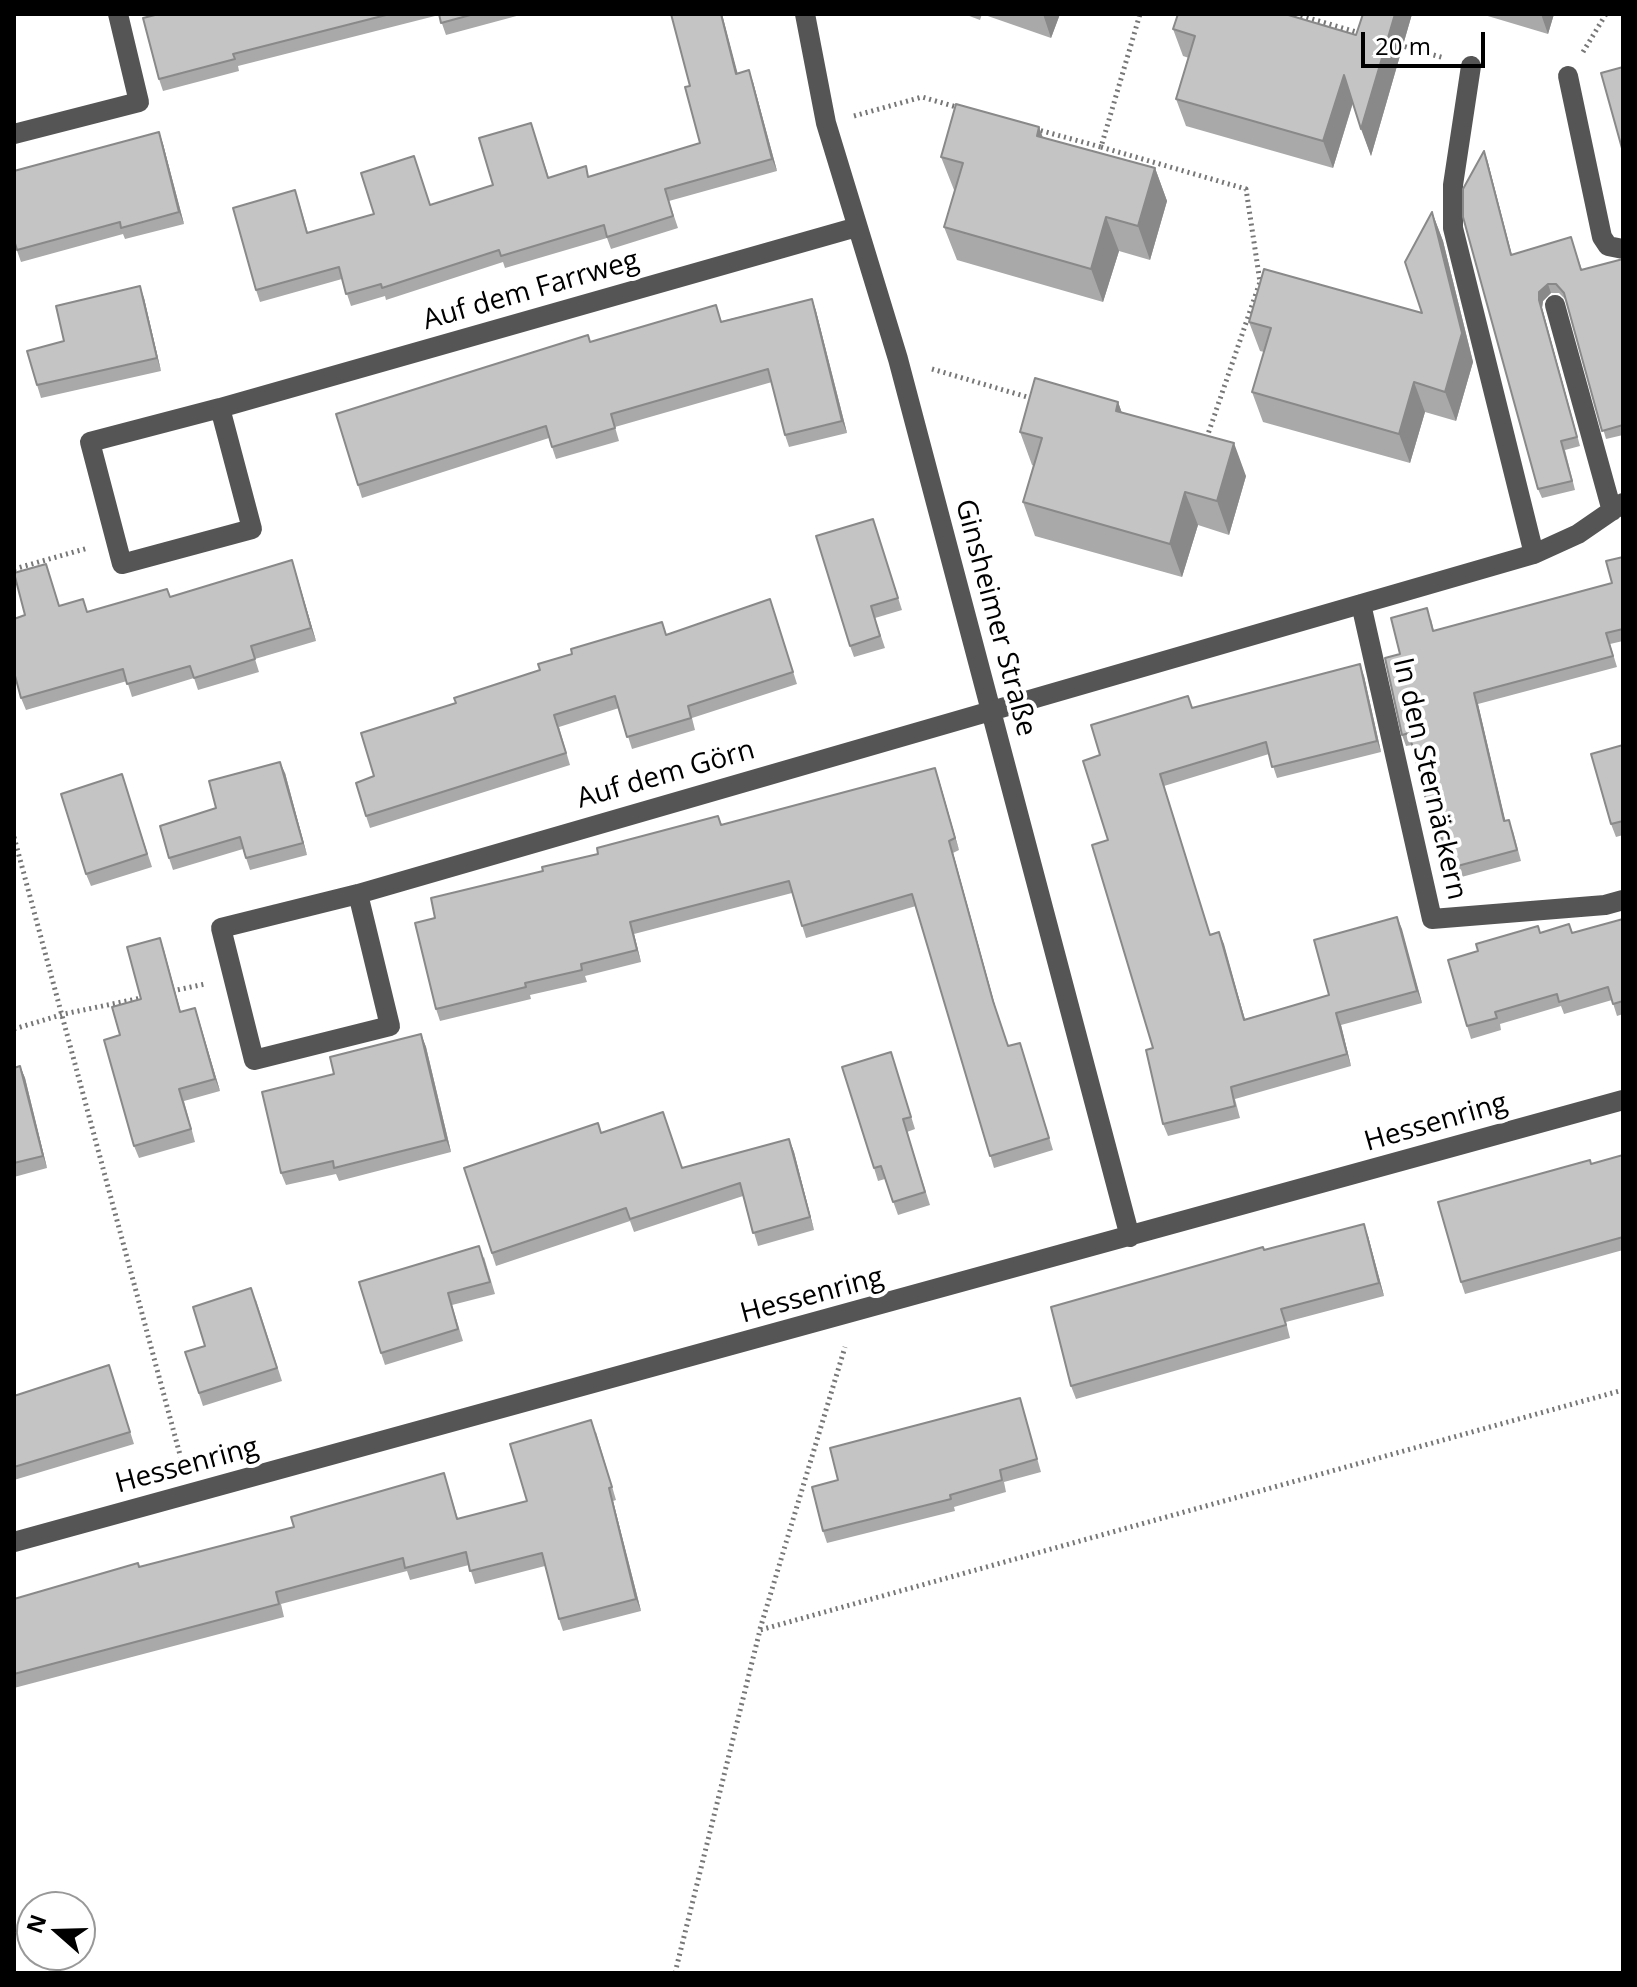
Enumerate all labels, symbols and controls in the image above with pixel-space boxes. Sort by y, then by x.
scale bar [1365,16,1489,66]
text: 20 m [1375,29,1431,62]
street label: Auf dem Farrweg [419,244,643,338]
street label: Ginsheimer Straße [947,496,1043,740]
street label: In den Sternäckern [1385,655,1473,903]
street label: Auf dem Görn [573,734,759,816]
street label: Hessenring [1361,1087,1511,1159]
street label: Hessenring [737,1261,887,1331]
street label: Hessenring [112,1431,262,1501]
north arrow [16,1891,96,1971]
text: N [18,1910,52,1937]

